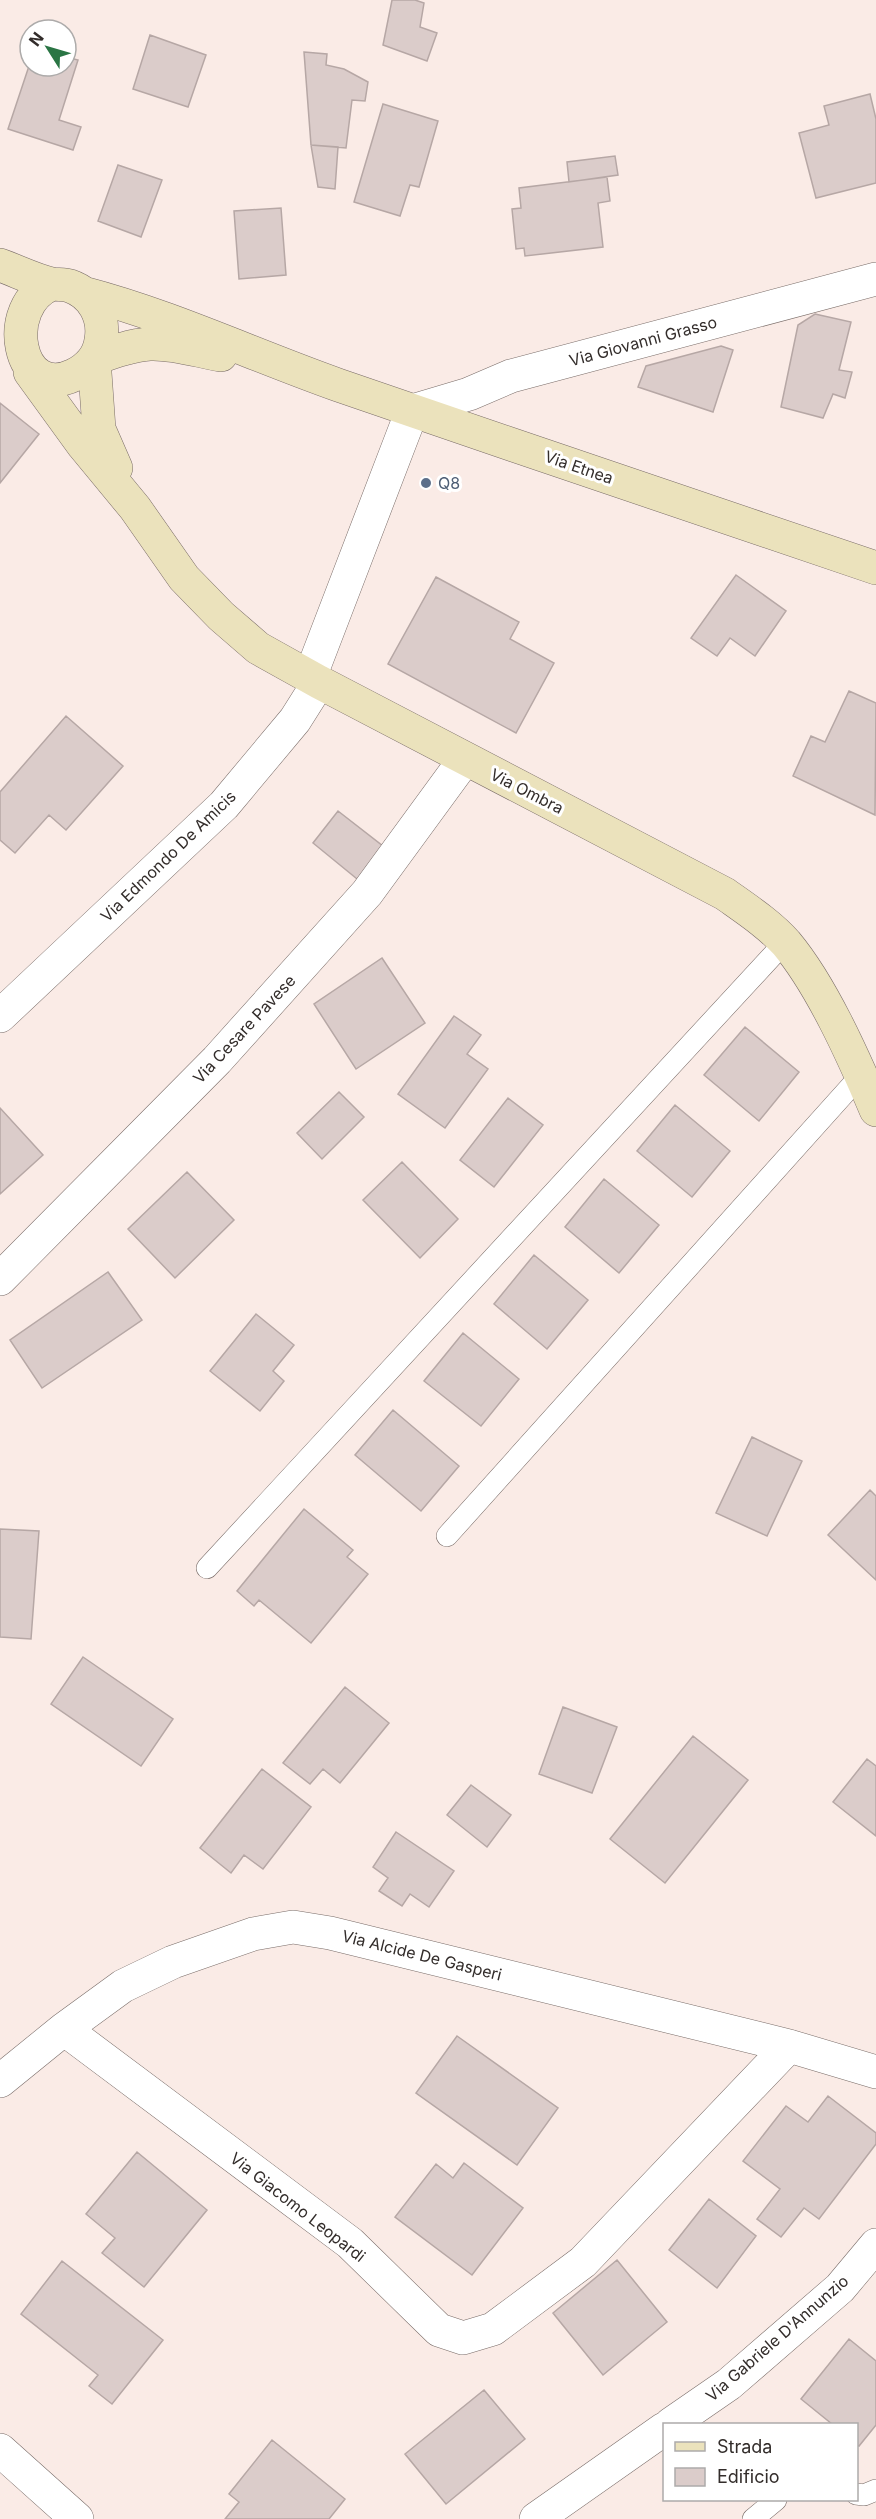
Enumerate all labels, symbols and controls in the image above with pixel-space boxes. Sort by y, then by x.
north arrow [18,18,78,78]
text: N [24,28,48,50]
street label: Via Giovanni Grasso [567,312,719,370]
street label: Via Etnea [542,446,616,488]
place label: Q8 [438,473,460,493]
marker: Q8 [419,476,433,490]
street label: Via Ombra [487,764,567,818]
street label: Via Edmondo De Amicis [96,786,240,926]
street label: Via Cesare Pavese [189,971,299,1087]
street label: Via Alcide De Gasperi [340,1925,504,1985]
street label: Via Giacomo Leopardi [226,2148,370,2266]
street label: Via Gabriele D'Annunzio [702,2271,852,2405]
legend [663,2423,858,2501]
text: Strada [717,2436,772,2457]
text: Edificio [717,2466,780,2487]

